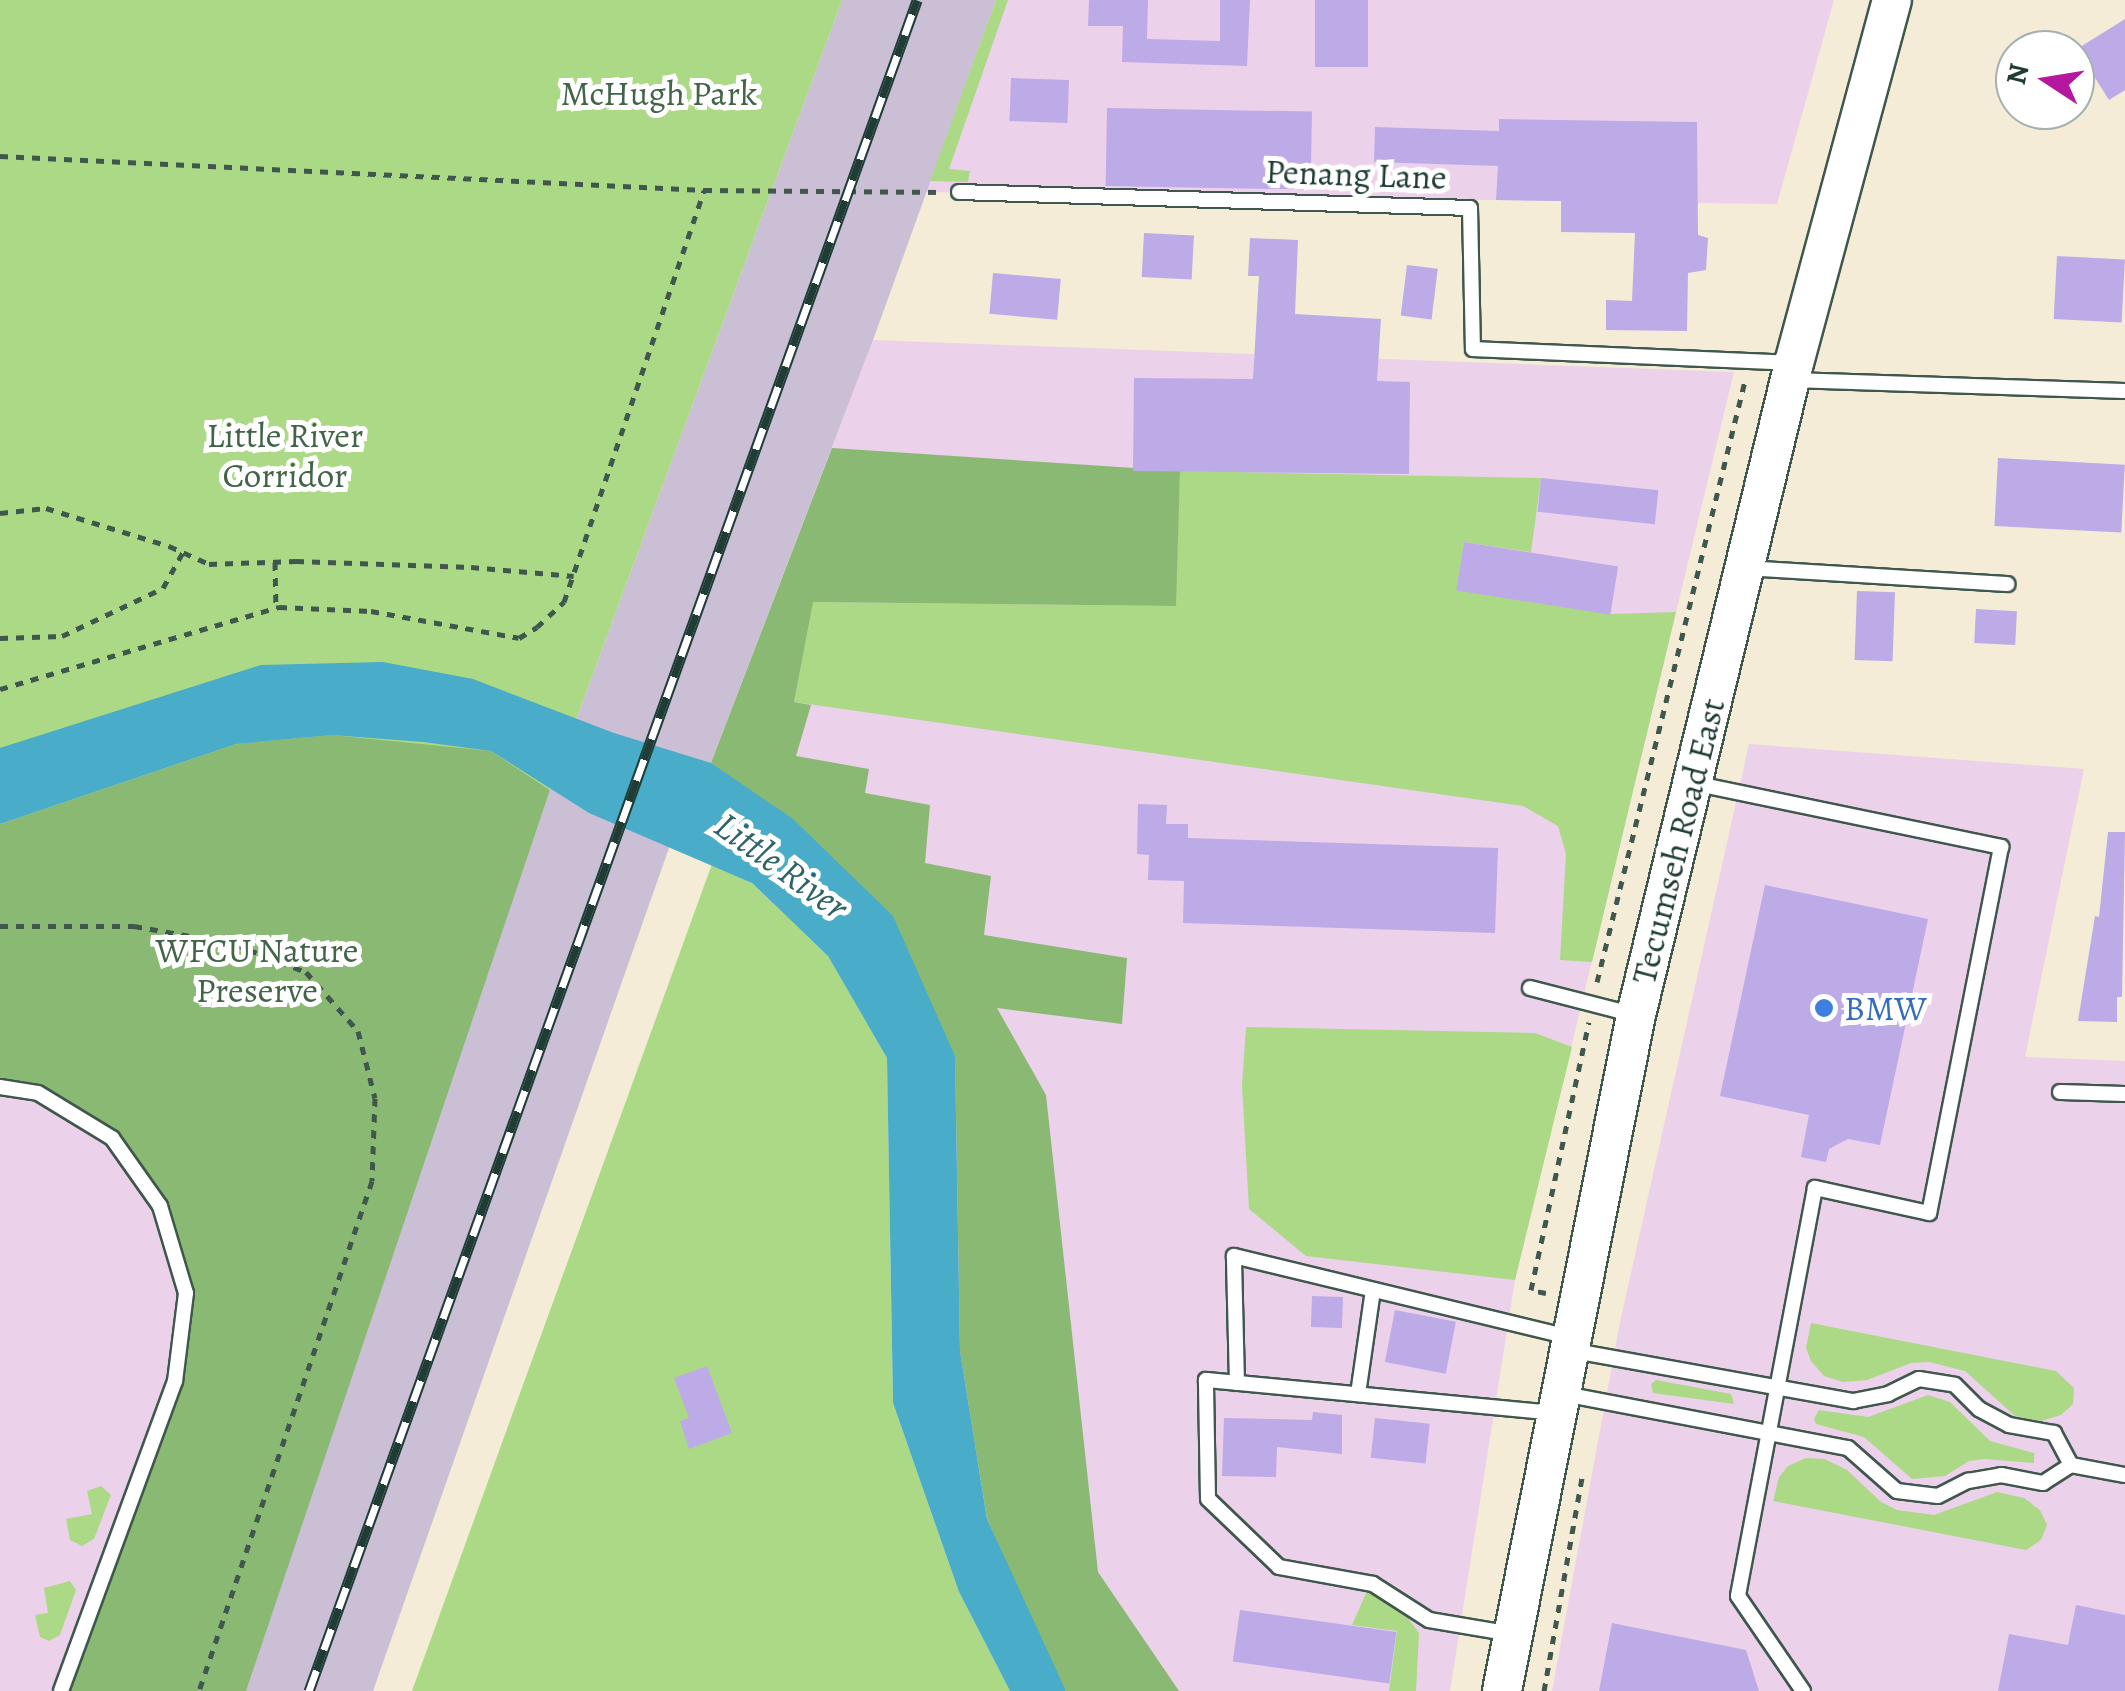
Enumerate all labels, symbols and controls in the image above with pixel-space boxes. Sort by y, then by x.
north arrow [1995,30,2095,130]
text: N [1997,60,2038,88]
park label: McHugh Park [561,72,757,114]
street label: Penang Lane [1265,150,1447,198]
park label: Little River Corridor [207,414,363,496]
street label: Tecumseh Road East [1622,694,1734,988]
water label: Little River [705,802,857,930]
park label: WFCU Nature Preserve [156,929,358,1011]
place label: BMW [1844,987,1927,1029]
marker: BMW [1813,997,1835,1019]

